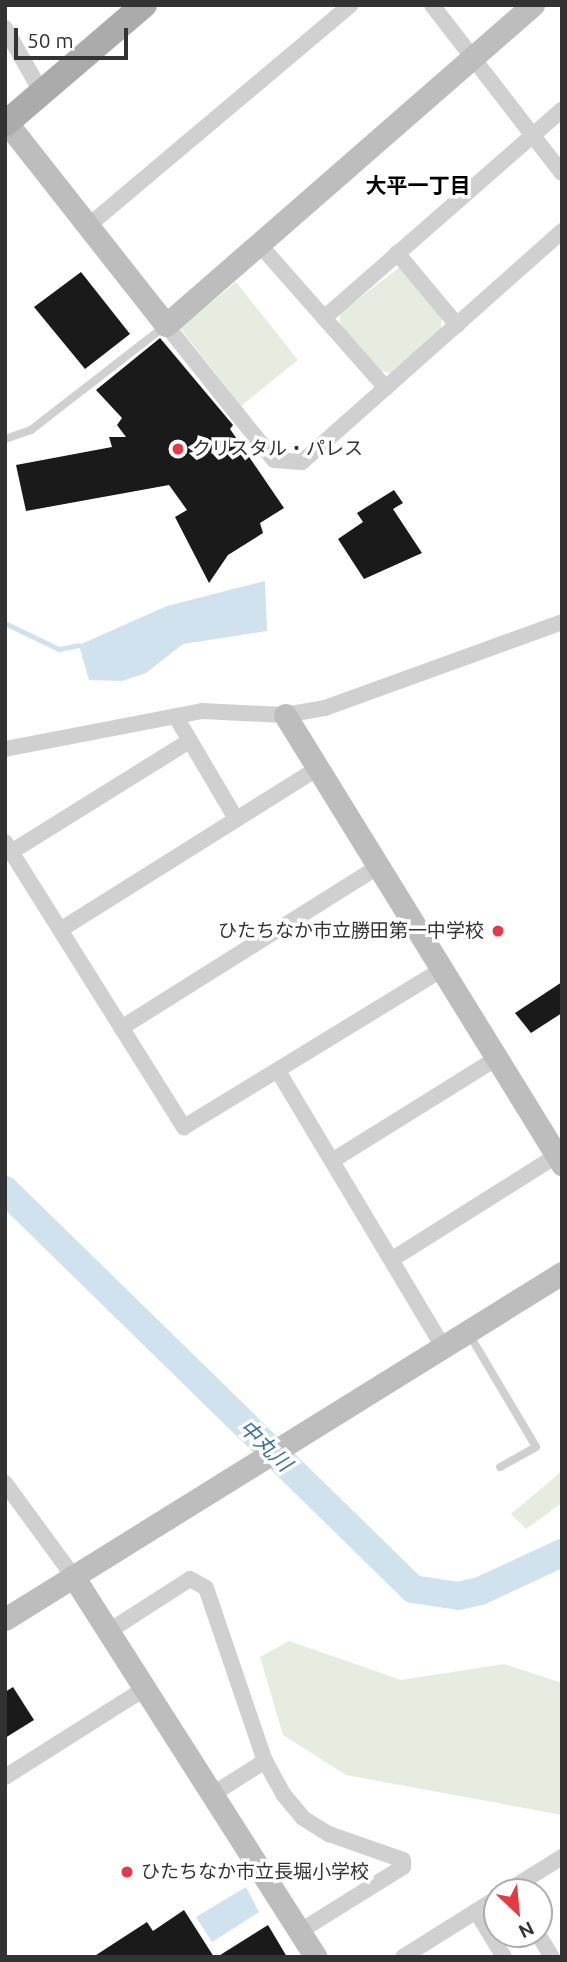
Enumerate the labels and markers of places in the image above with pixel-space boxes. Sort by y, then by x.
place label: クリスタル・パレス [192,438,363,460]
marker: クリスタル・パレス [170,441,186,457]
place label: ひたちなか市立勝田第一中学校 [218,920,484,942]
marker: ひたちなか市立勝田第一中学校 [490,923,506,939]
place label: ひたちなか市立長堀小学校 [141,1861,369,1883]
marker: ひたちなか市立長堀小学校 [119,1864,135,1880]

